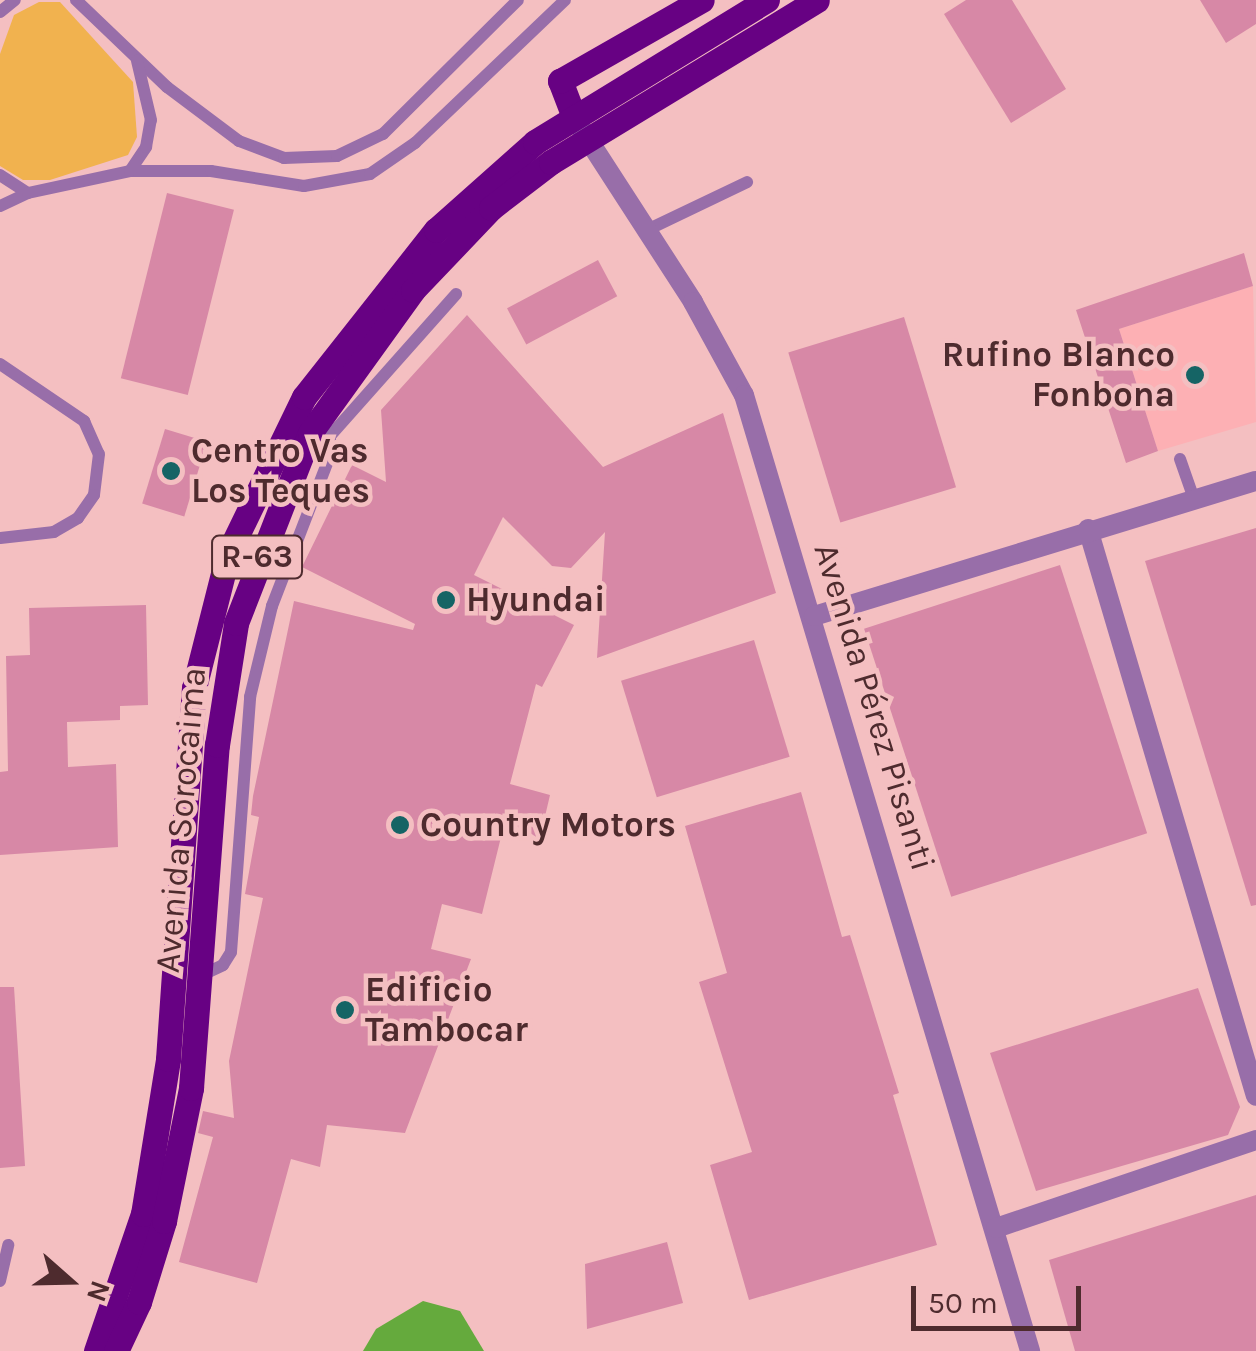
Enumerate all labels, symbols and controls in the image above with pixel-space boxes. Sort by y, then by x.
place label: Rufino Blanco Fonbona [942,334,1175,416]
marker: Rufino Blanco Fonbona [1184,364,1206,386]
place label: Centro Vas Los Teques [191,430,370,512]
marker: Centro Vas Los Teques [160,460,182,482]
road number: R-63 [210,530,304,584]
street label: Avenida Pérez Pisanti [804,538,944,876]
place label: Hyundai [466,579,606,621]
marker: Hyundai [435,589,457,611]
street label: Avenida Sorocaima [147,665,215,975]
place label: Country Motors [420,804,676,846]
marker: Country Motors [389,814,411,836]
place label: Edificio Tambocar [365,969,528,1051]
marker: Edificio Tambocar [334,999,356,1021]
north arrow [20,1231,120,1331]
scale bar [916,1266,1086,1328]
text: N [80,1276,118,1307]
text: 50 m [928,1285,998,1321]

